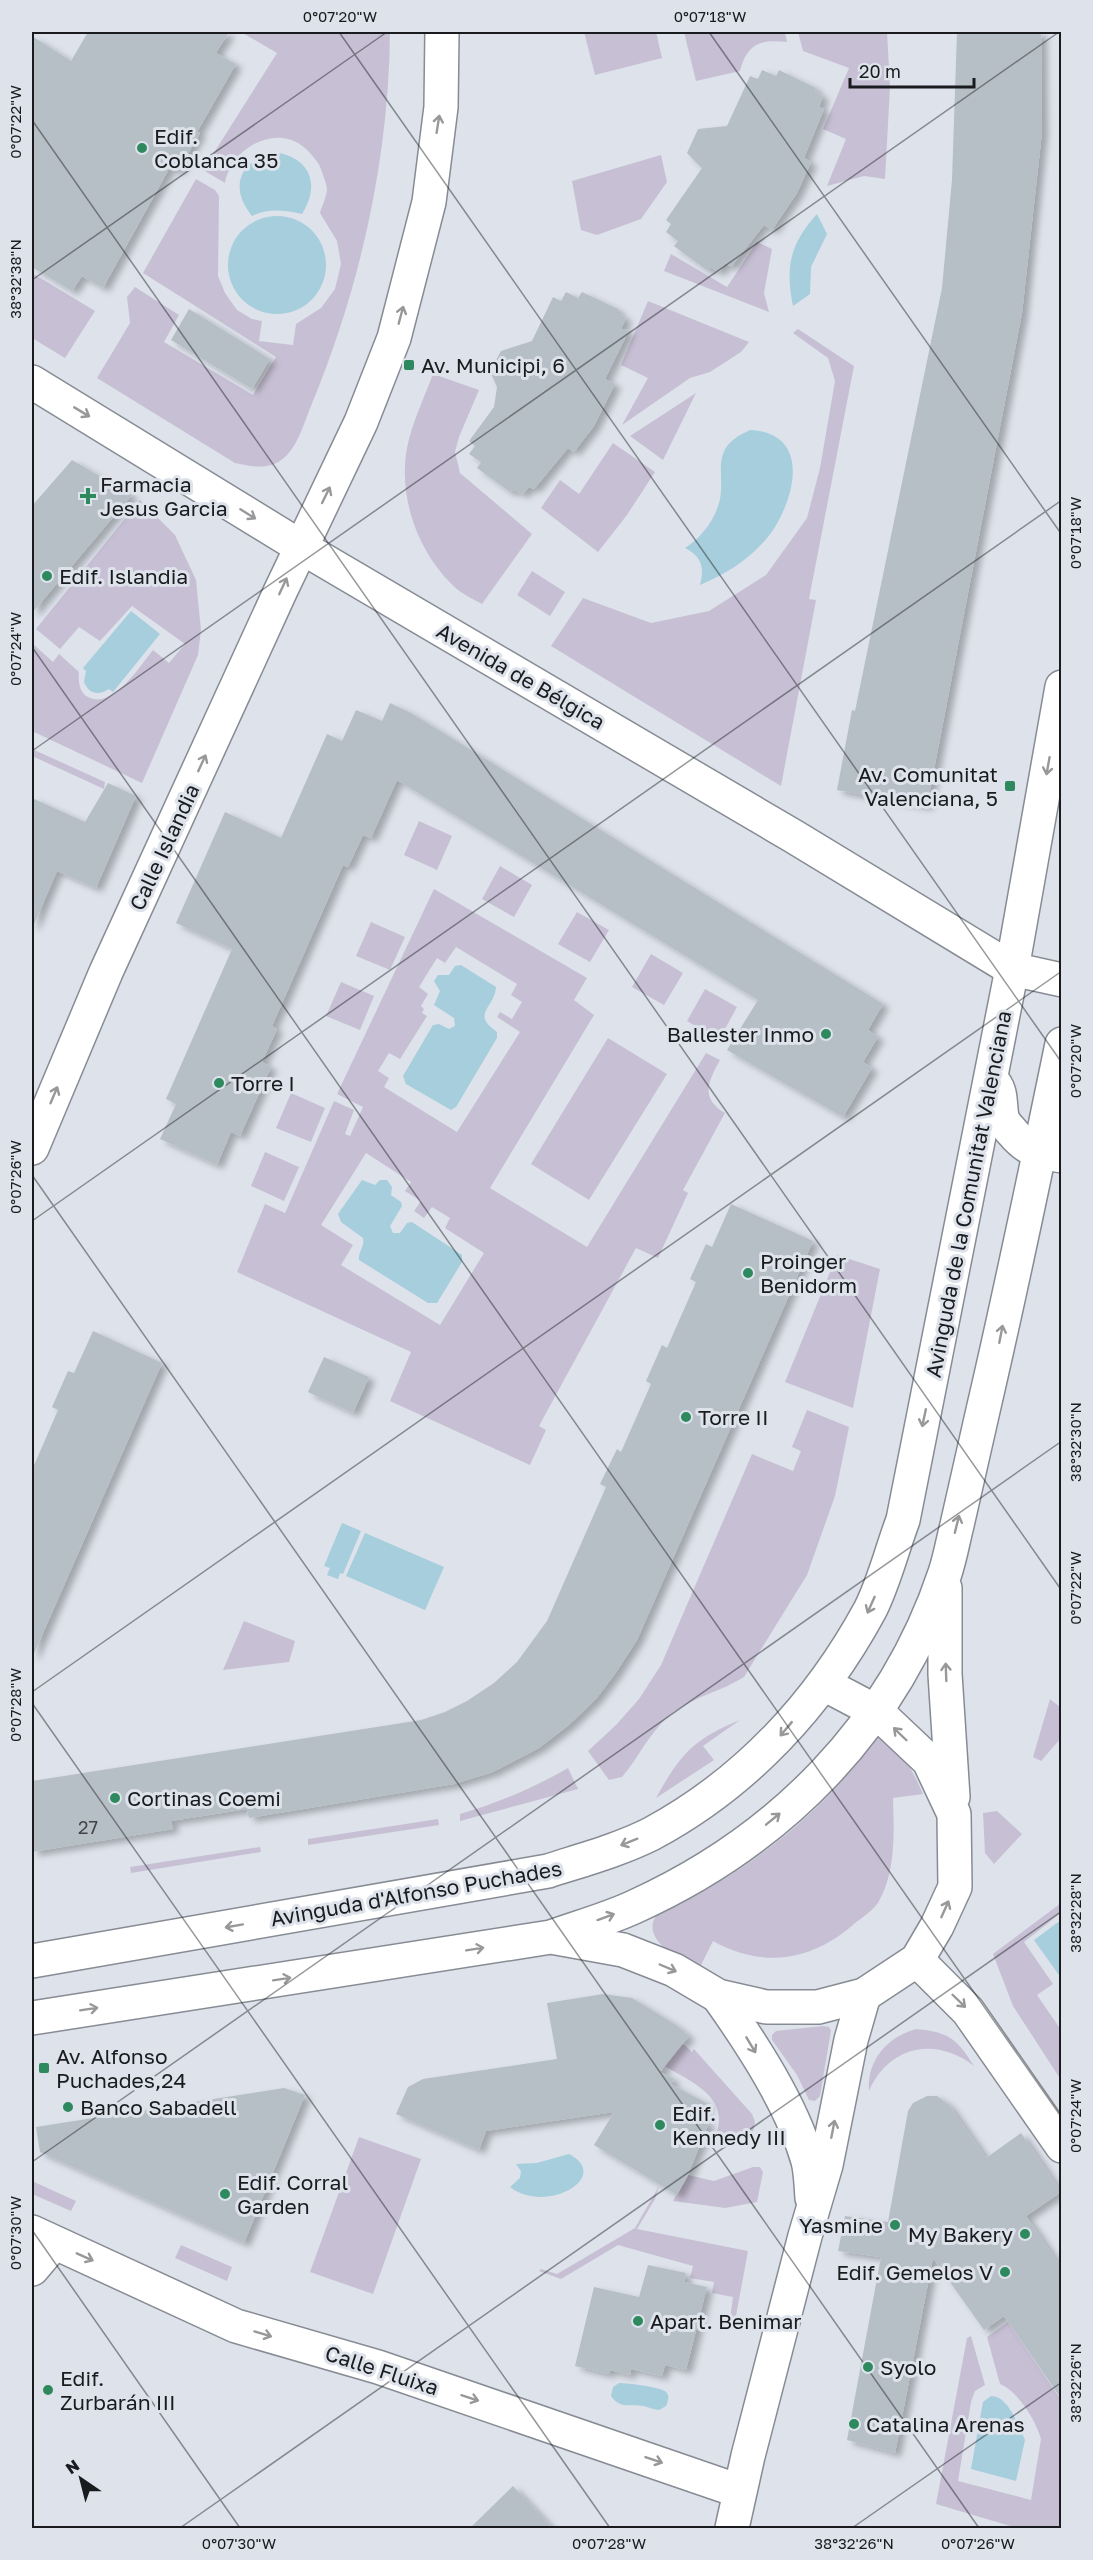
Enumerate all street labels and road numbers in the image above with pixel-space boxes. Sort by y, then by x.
street label: Avenida de Bélgica [432,617,610,735]
street label: Calle Islandia [123,780,205,914]
street label: Avinguda de la Comunitat Valenciana [920,1008,1016,1380]
street label: Avinguda d'Alfonso Puchades [268,1855,564,1931]
street label: Calle Fluixa [322,2339,442,2401]

